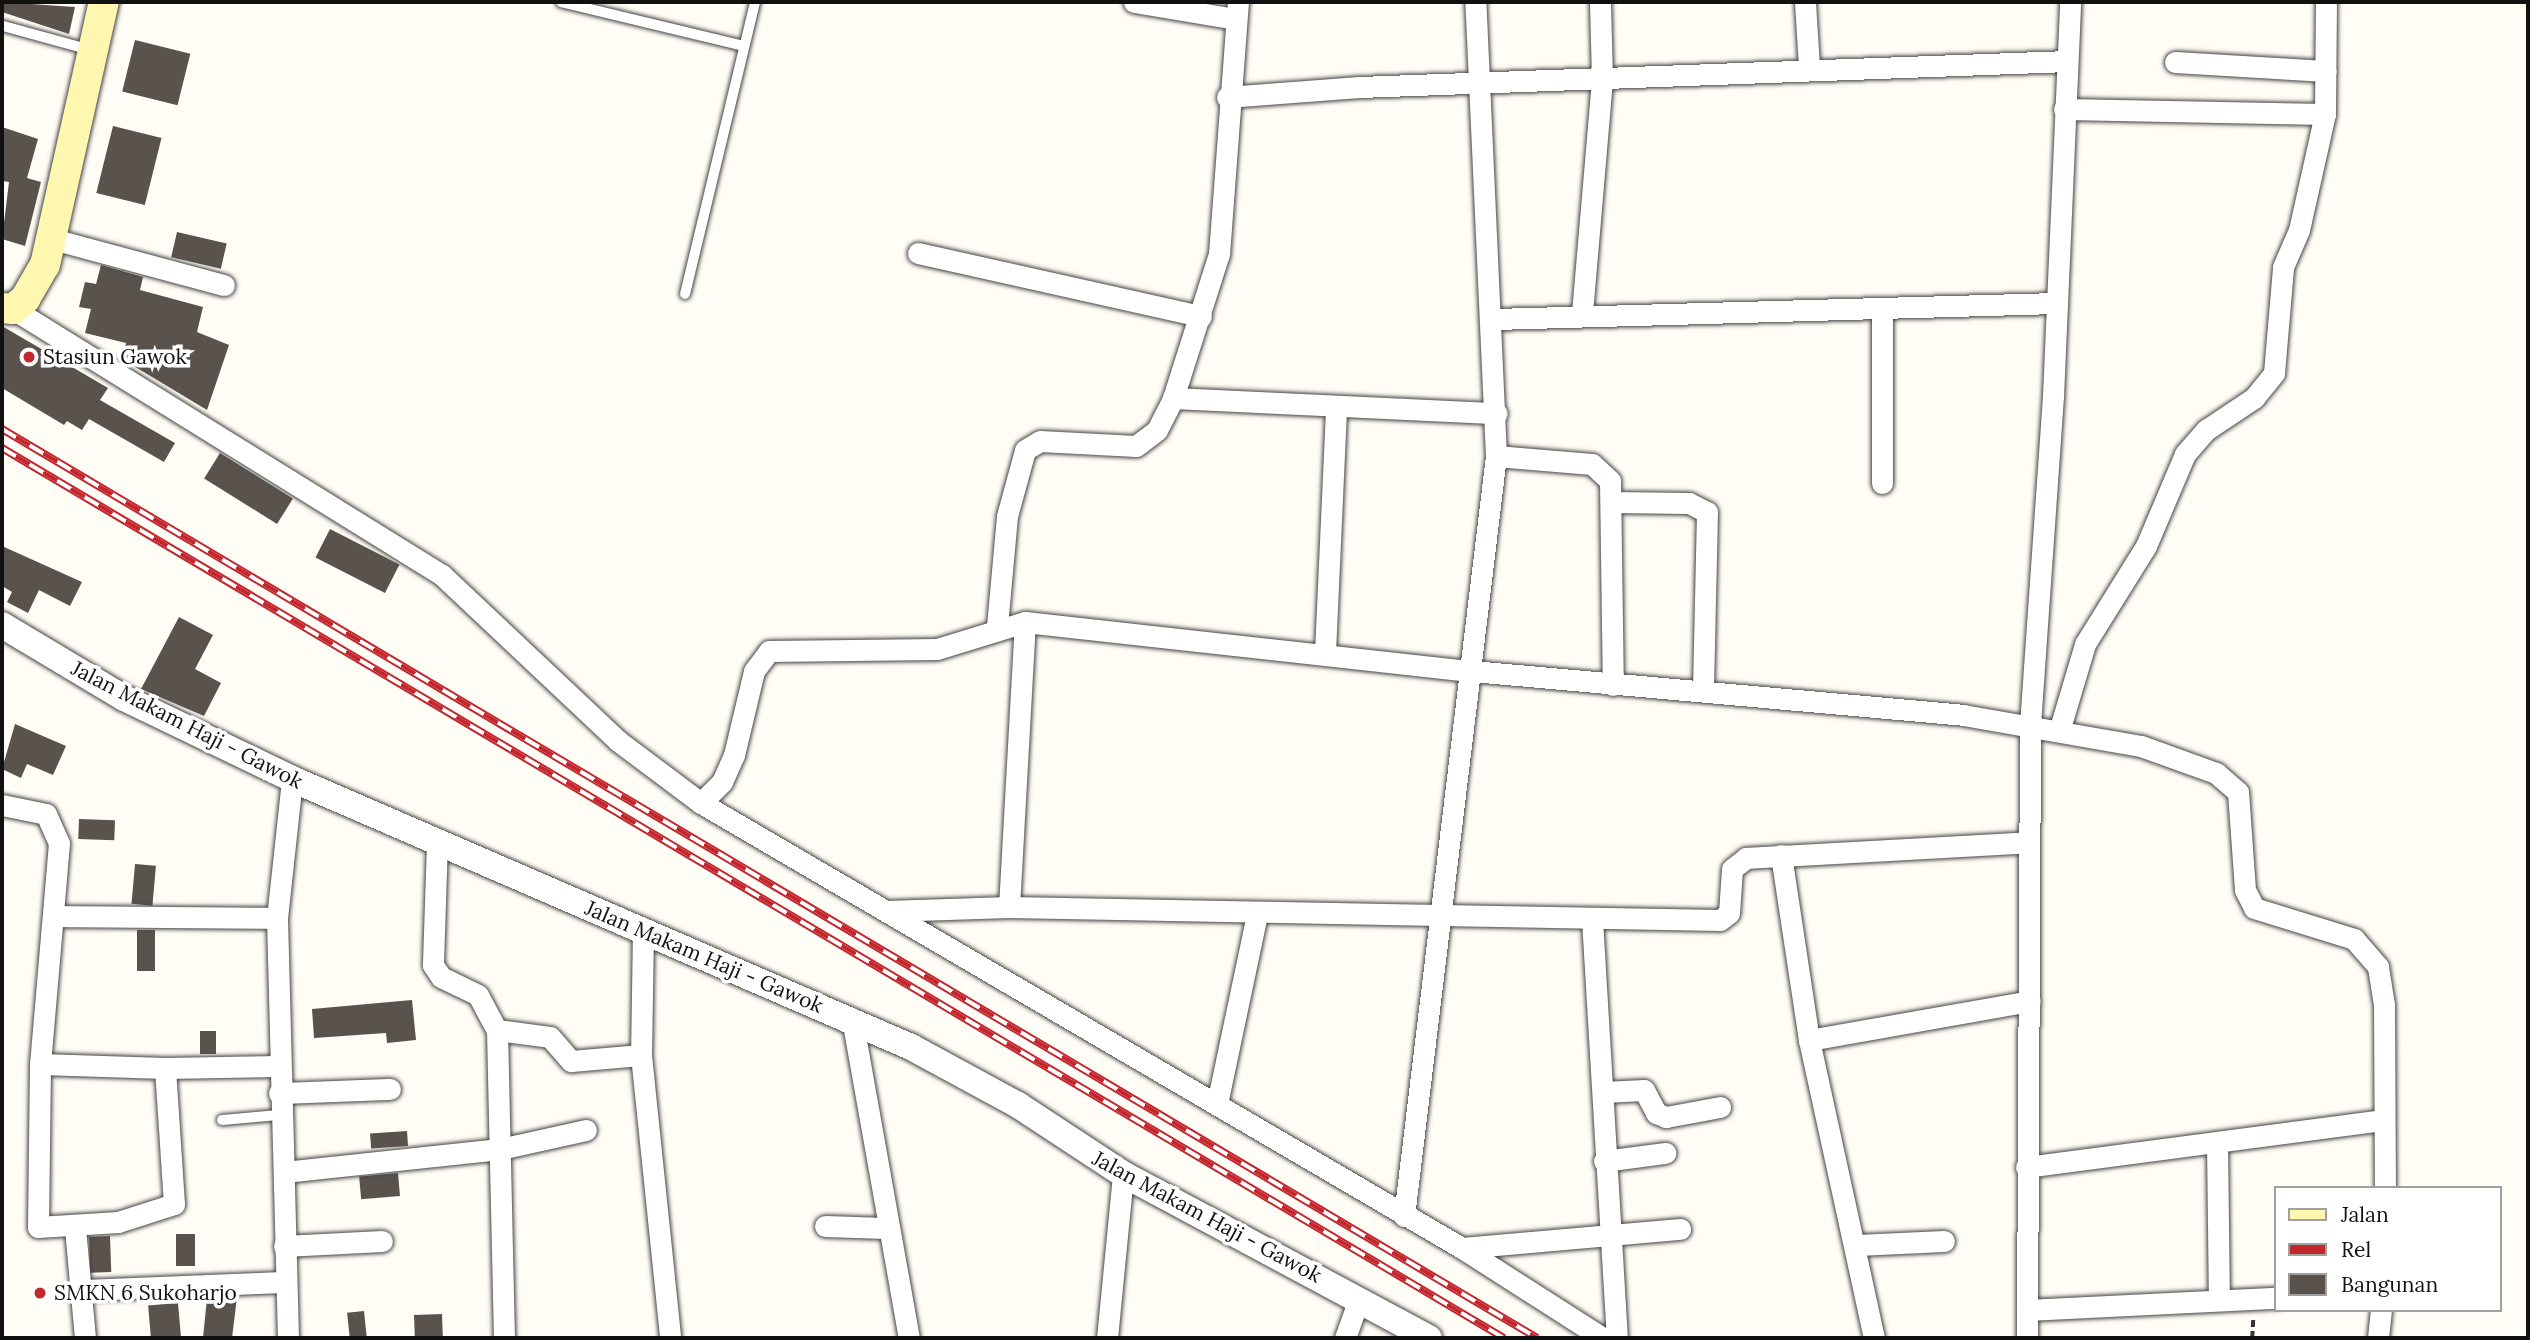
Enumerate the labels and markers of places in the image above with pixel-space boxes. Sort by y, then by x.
place label: Stasiun Gawok [43,344,187,370]
marker: Stasiun Gawok [21,349,37,365]
place label: SMKN 6 Sukoharjo [54,1280,237,1306]
marker: SMKN 6 Sukoharjo [32,1285,48,1301]

